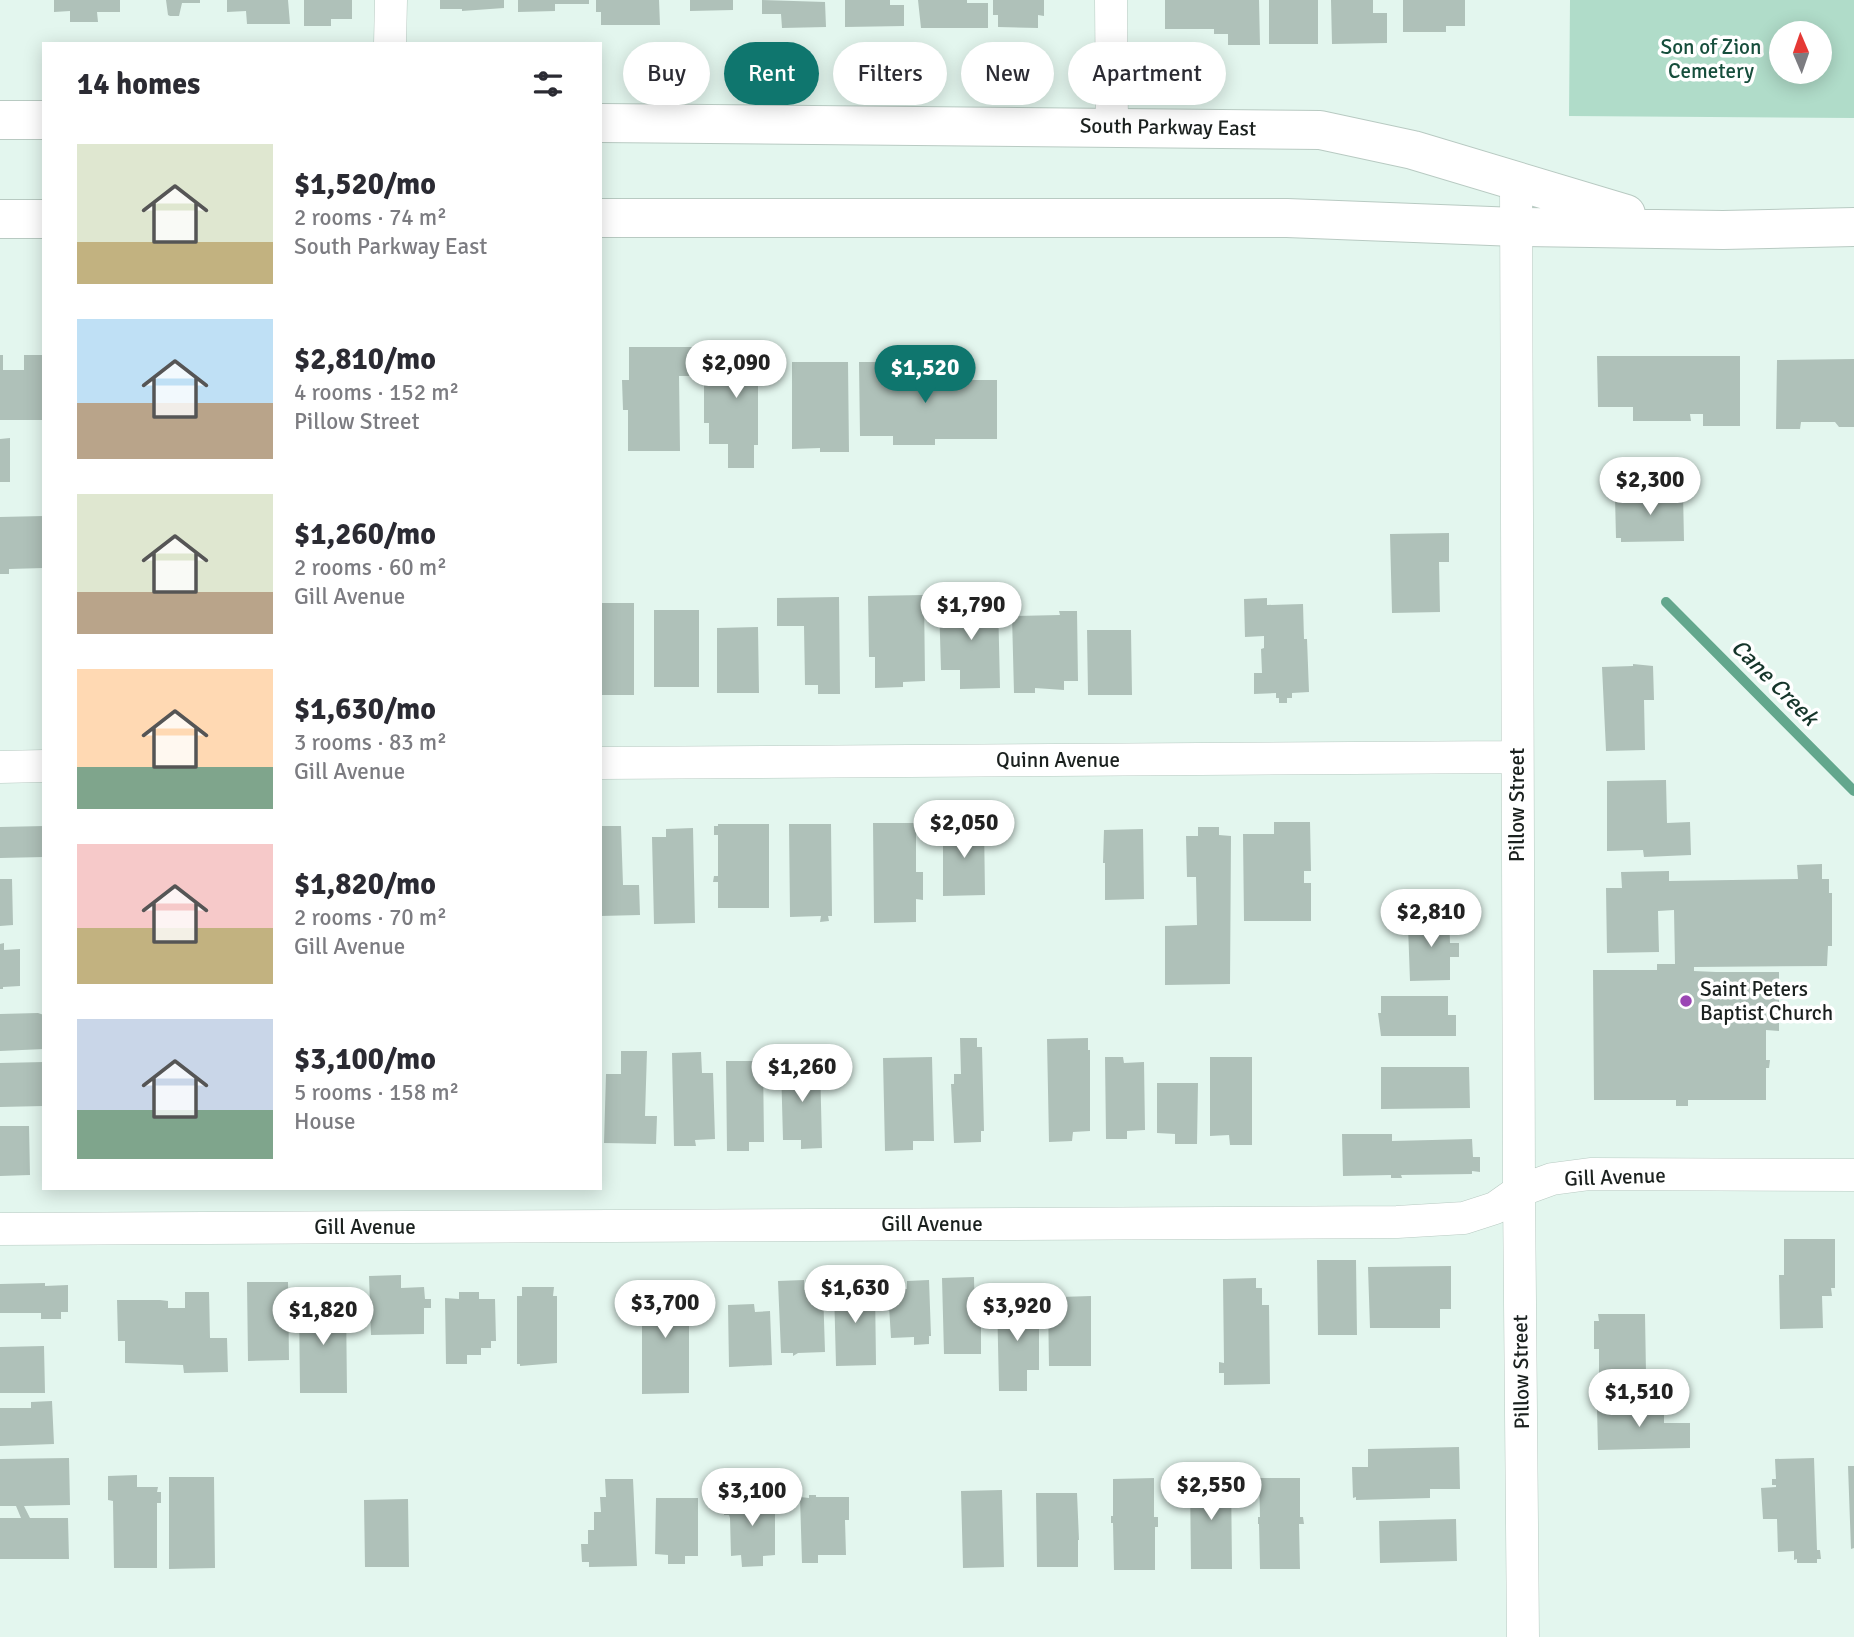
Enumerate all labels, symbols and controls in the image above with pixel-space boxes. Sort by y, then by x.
north arrow [1769,21,1832,84]
map controls [1769,21,1832,84]
park label: Son of Zion Cemetery [1661,34,1761,84]
chip: Buy [623,42,710,105]
chip: Rent [724,42,819,105]
chip: Filters [833,42,947,105]
chip: New [961,42,1054,105]
chip: Apartment [1068,42,1226,105]
icon: filters [529,65,567,103]
text: 14 homes [77,66,200,103]
street label: South Parkway East [1080,112,1256,142]
text: $1,520/mo [294,166,436,203]
icon: home [133,172,217,256]
text: 2 rooms · 74 m² [294,203,447,232]
text: South Parkway East [294,232,487,261]
pin: $2,090 [679,340,793,400]
text: $2,810/mo [294,341,436,378]
pin: $1,520 [868,346,982,405]
icon: home [133,347,217,431]
text: $2,090 [702,348,770,377]
text: $1,520 [891,353,959,382]
text: 4 rooms · 152 m² [294,378,459,407]
text: Pillow Street [294,407,420,436]
pin: $2,300 [1593,458,1707,517]
text: $2,300 [1616,465,1684,494]
text: $1,260/mo [294,516,436,553]
icon: home [133,522,217,606]
text: 2 rooms · 60 m² [294,553,447,582]
text: Gill Avenue [294,582,405,611]
pin: $1,790 [914,582,1028,642]
text: $1,790 [937,590,1005,619]
water label: Cane Creek [1725,633,1826,734]
text: $1,630/mo [294,691,436,728]
icon: home [133,697,217,781]
text: 3 rooms · 83 m² [294,728,447,757]
street label: Quinn Avenue [996,747,1120,773]
street label: Pillow Street [1504,748,1530,862]
text: Gill Avenue [294,757,405,786]
pin: $2,050 [907,800,1021,860]
text: $2,050 [930,808,998,837]
text: $1,820/mo [294,866,436,903]
icon: home [133,872,217,956]
pin: $2,810 [1374,890,1488,949]
text: $2,810 [1397,897,1465,926]
text: 2 rooms · 70 m² [294,903,447,932]
text: Gill Avenue [294,932,405,961]
place label: Saint Peters Baptist Church [1700,976,1833,1026]
marker: Saint Peters Baptist Church [1678,993,1694,1009]
text: $3,100/mo [294,1041,436,1078]
pin: $1,260 [745,1044,859,1104]
icon: home [133,1047,217,1131]
text: $1,260 [768,1052,836,1081]
text: 5 rooms · 158 m² [294,1078,459,1107]
text: House [294,1107,356,1136]
street label: Gill Avenue [1564,1162,1666,1192]
street label: Gill Avenue [881,1211,983,1237]
street label: Gill Avenue [314,1214,416,1240]
pin: $1,630 [798,1266,912,1325]
text: $1,630 [821,1273,889,1302]
pin: $3,700 [608,1280,722,1340]
pin: $3,920 [960,1284,1074,1343]
pin: $1,820 [266,1288,380,1347]
text: $3,700 [631,1288,699,1317]
text: $3,920 [983,1291,1051,1320]
text: $1,820 [289,1295,357,1324]
street label: Pillow Street [1507,1314,1535,1430]
pin: $1,510 [1582,1370,1696,1429]
text: $1,510 [1605,1377,1673,1406]
pin: $2,550 [1154,1462,1268,1522]
pin: $3,100 [695,1468,809,1528]
text: $2,550 [1177,1470,1245,1499]
text: $3,100 [718,1476,786,1505]

